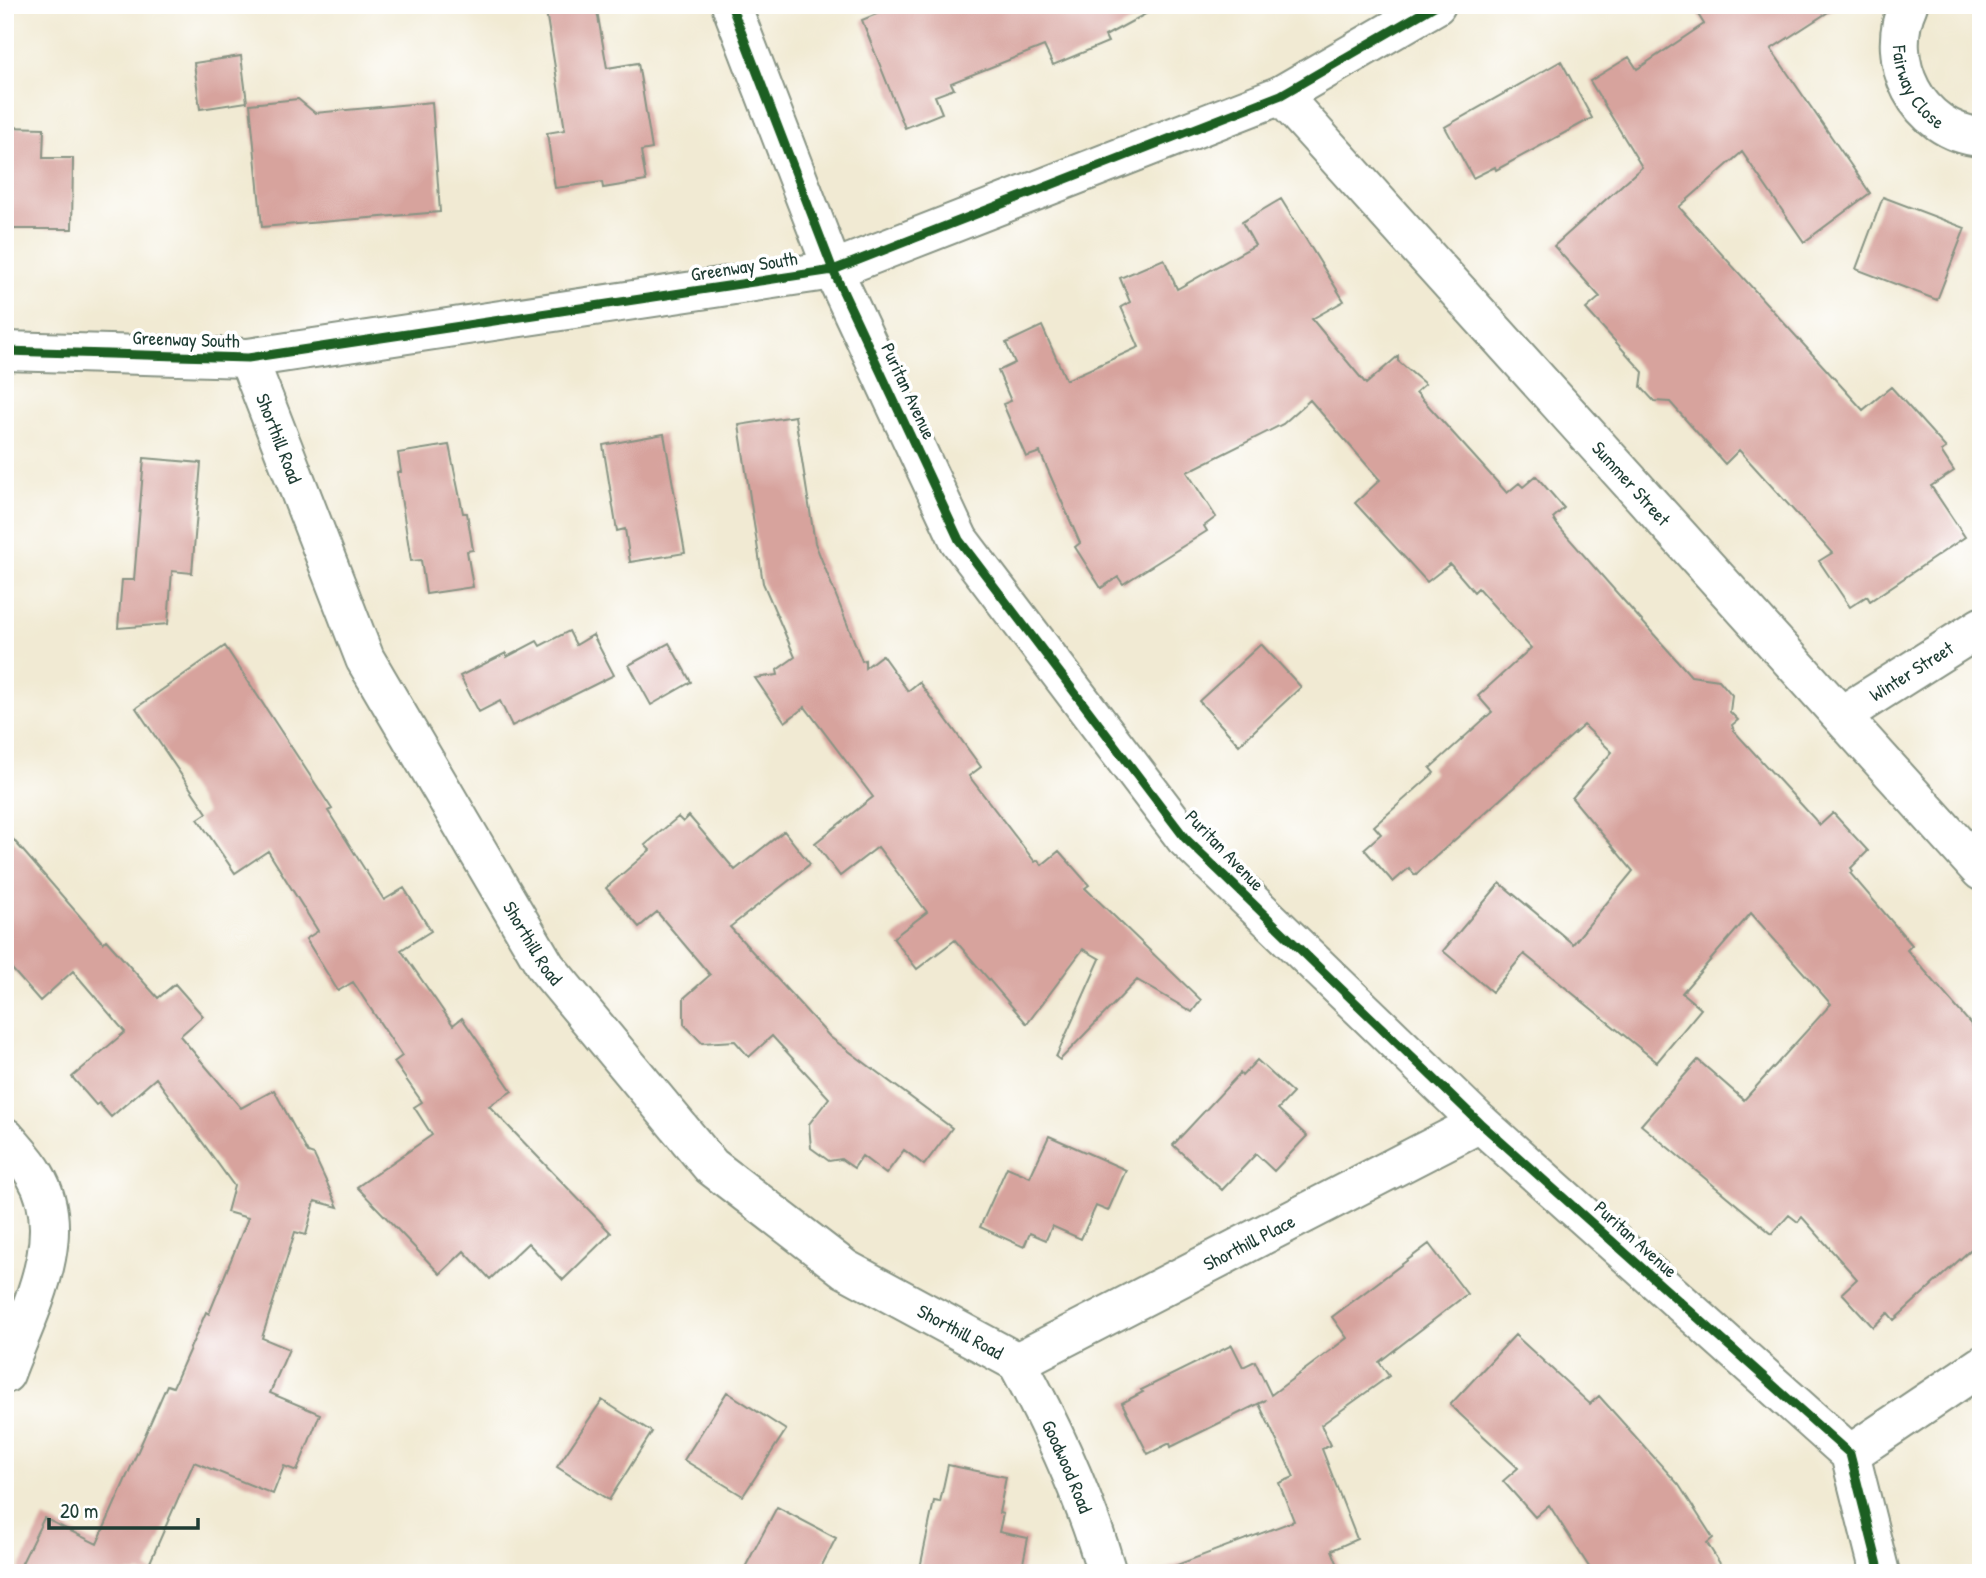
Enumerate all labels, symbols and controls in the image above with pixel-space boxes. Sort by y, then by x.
street label: Fairway Close [1887,44,1950,135]
street label: Greenway South [689,245,799,287]
street label: Greenway South [132,324,240,354]
street label: Puritan Avenue [875,339,943,444]
street label: Shorthill Road [250,390,309,487]
street label: Summer Street [1586,435,1677,532]
street label: Winter Street [1864,635,1959,707]
street label: Puritan Avenue [1180,804,1271,897]
street label: Shorthill Road [497,896,569,991]
street label: Puritan Avenue [1589,1195,1683,1284]
street label: Shorthill Place [1199,1208,1300,1277]
street label: Shorthill Road [913,1298,1009,1366]
street label: Goodwood Road [1036,1415,1099,1517]
scale bar [49,1487,198,1531]
text: 20 m [60,1496,98,1525]

